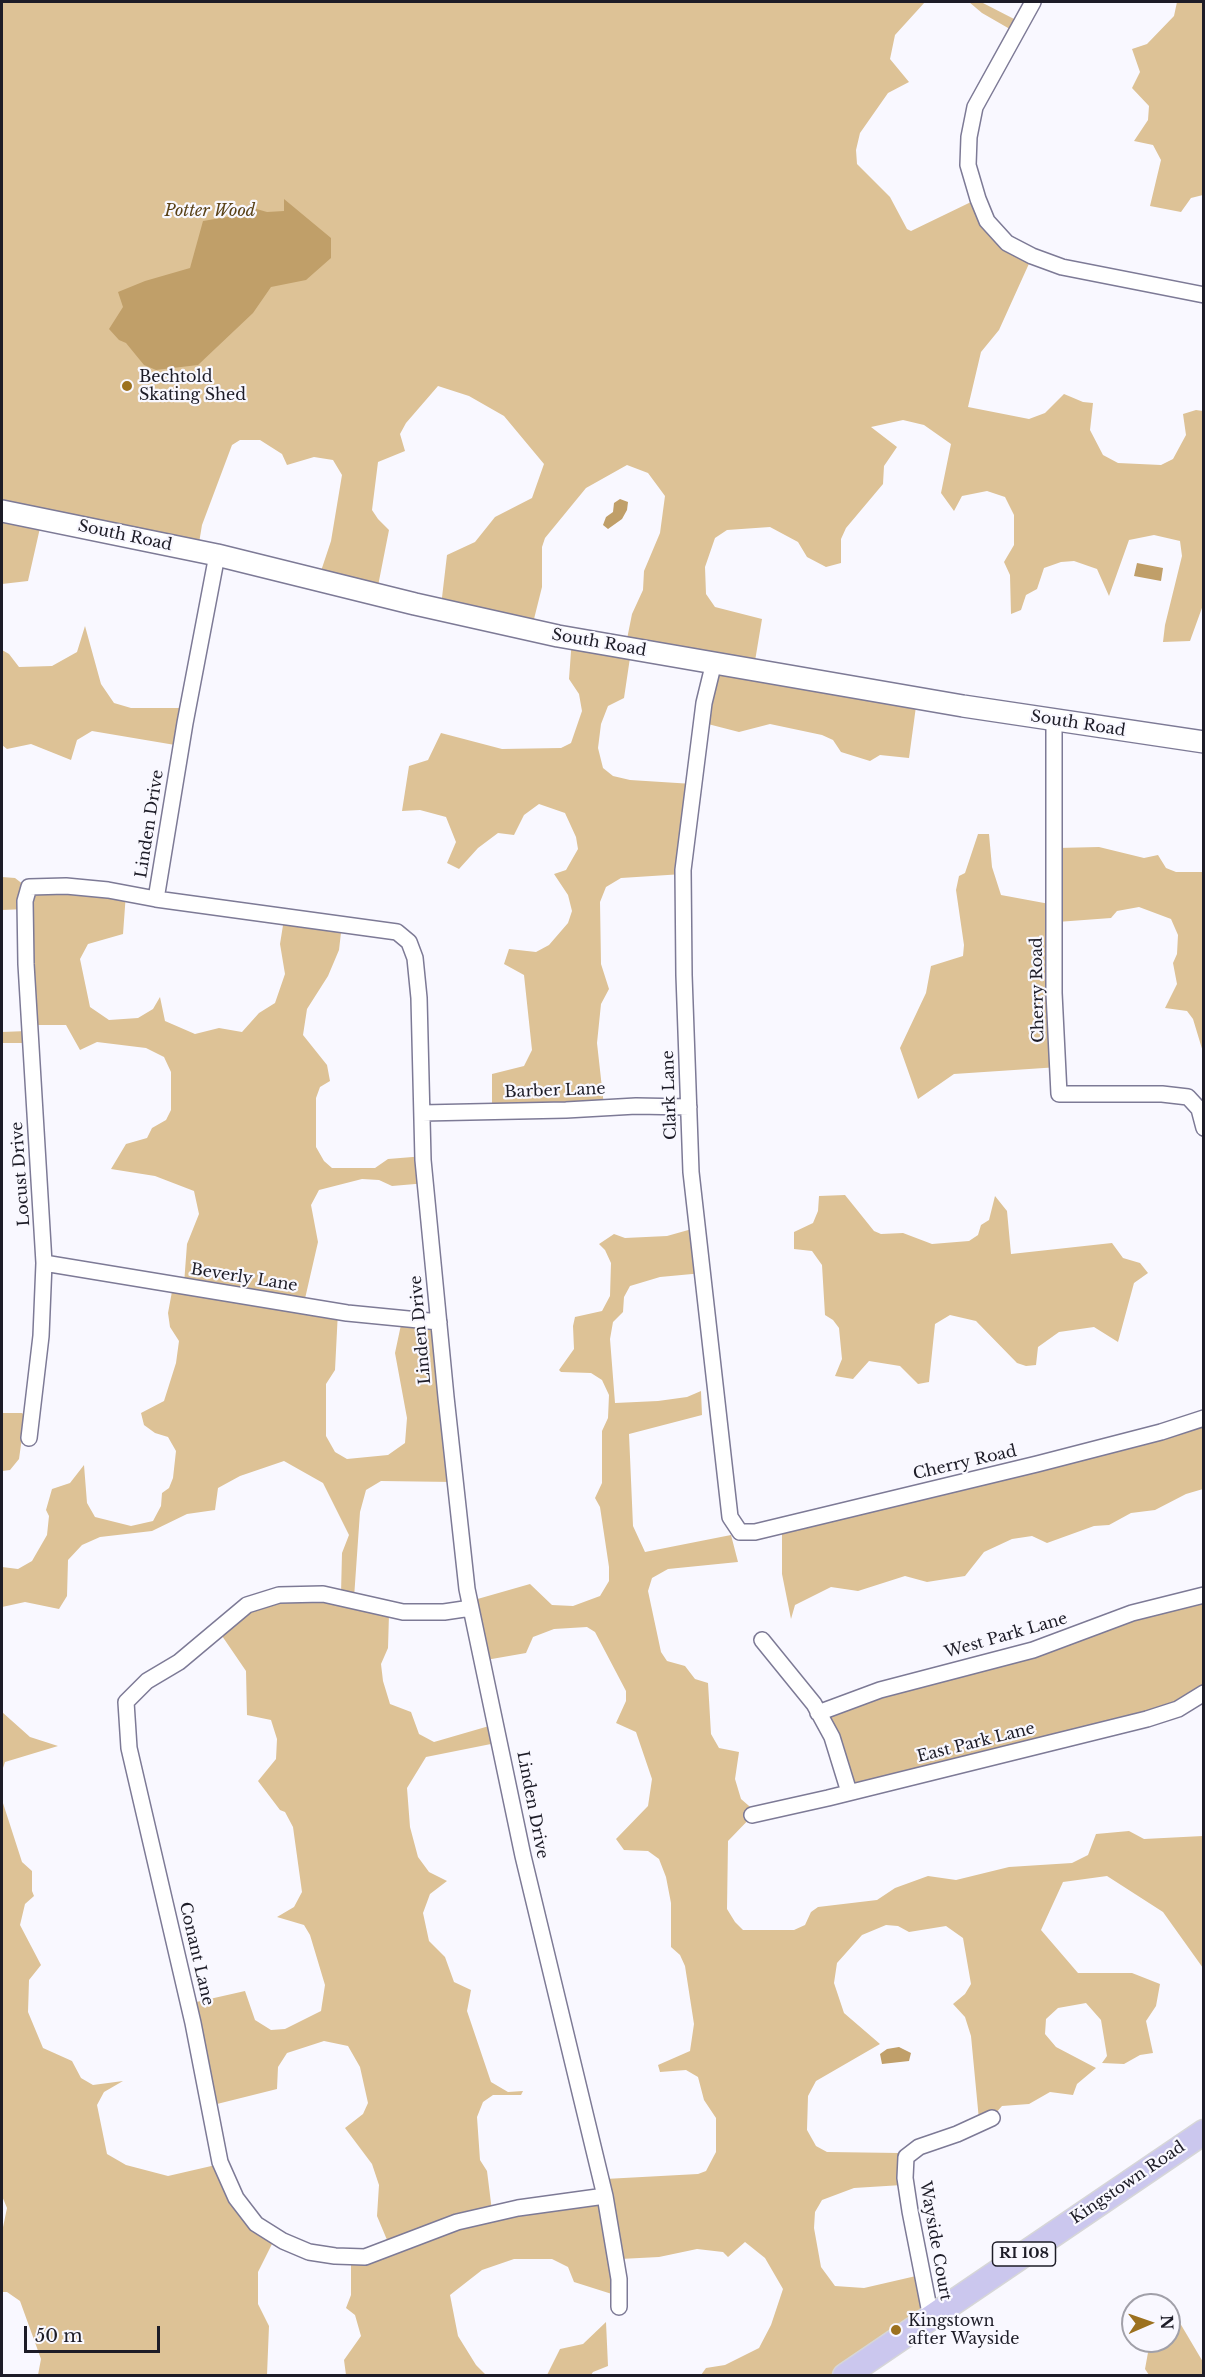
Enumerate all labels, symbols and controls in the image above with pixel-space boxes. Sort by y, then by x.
park label: Potter Wood [165,201,255,221]
place label: Bechtold Skating Shed [139,367,246,405]
marker: Bechtold Skating Shed [120,379,134,393]
street label: South Road [76,517,174,555]
street label: South Road [550,625,648,661]
street label: South Road [1029,707,1127,741]
street label: Linden Drive [132,768,168,880]
street label: Cherry Road [1027,937,1049,1043]
street label: Clark Lane [659,1050,681,1140]
street label: Barber Lane [504,1080,606,1102]
street label: Locust Drive [8,1121,34,1227]
street label: Beverly Lane [189,1260,299,1296]
street label: Linden Drive [407,1275,435,1385]
street label: Cherry Road [911,1442,1019,1484]
street label: West Park Lane [942,1609,1070,1663]
street label: East Park Lane [915,1719,1037,1767]
street label: Linden Drive [512,1749,552,1861]
street label: Conant Lane [175,1900,217,2008]
street label: Kingstown Road [1067,2138,1189,2228]
street label: Wayside Court [915,2180,955,2302]
road number: RI 108 [992,2242,1056,2266]
north arrow [1121,2293,1181,2353]
place label: Kingstown after Wayside [908,2311,1020,2349]
scale bar [27,2314,164,2352]
text: N [1157,2315,1177,2330]
marker: Kingstown after Wayside [889,2323,903,2337]
text: 50 m [35,2325,83,2347]

